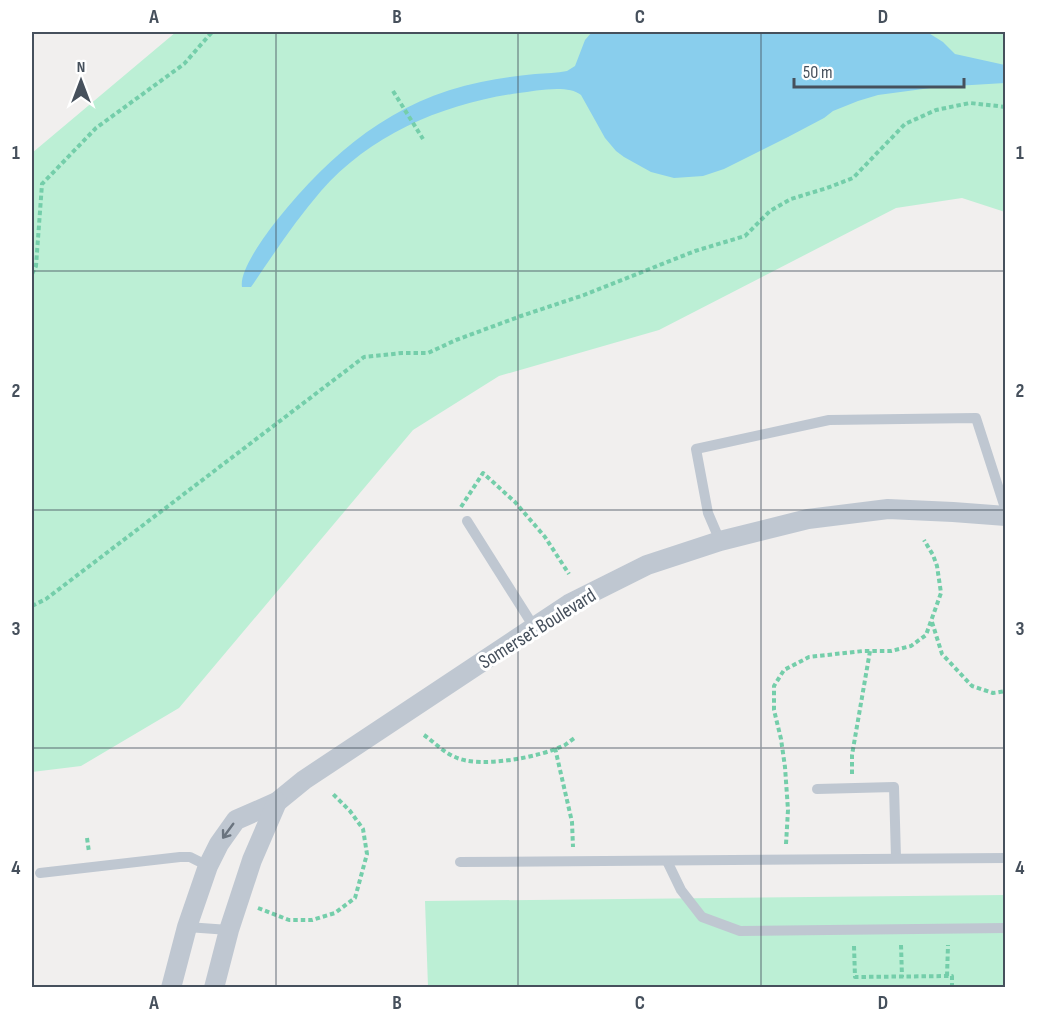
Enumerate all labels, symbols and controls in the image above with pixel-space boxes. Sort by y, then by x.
text: A [148,5,159,29]
text: B [392,5,402,29]
text: C [635,5,645,29]
text: D [878,5,888,29]
north arrow [51,51,111,111]
scale bar [794,51,964,89]
text: N [77,58,85,77]
text: 50 m [803,62,833,83]
text: 1 [12,141,20,165]
text: 1 [1016,141,1024,165]
text: 2 [12,379,20,403]
text: 2 [1016,379,1024,403]
street label: Somerset Boulevard [474,583,601,674]
text: 3 [12,617,21,641]
text: 3 [1016,617,1025,641]
one-way arrow [222,823,235,839]
text: 4 [11,856,21,880]
text: 4 [1015,856,1025,880]
text: A [148,991,159,1015]
text: B [392,991,402,1015]
text: C [635,991,645,1015]
text: D [878,991,888,1015]

